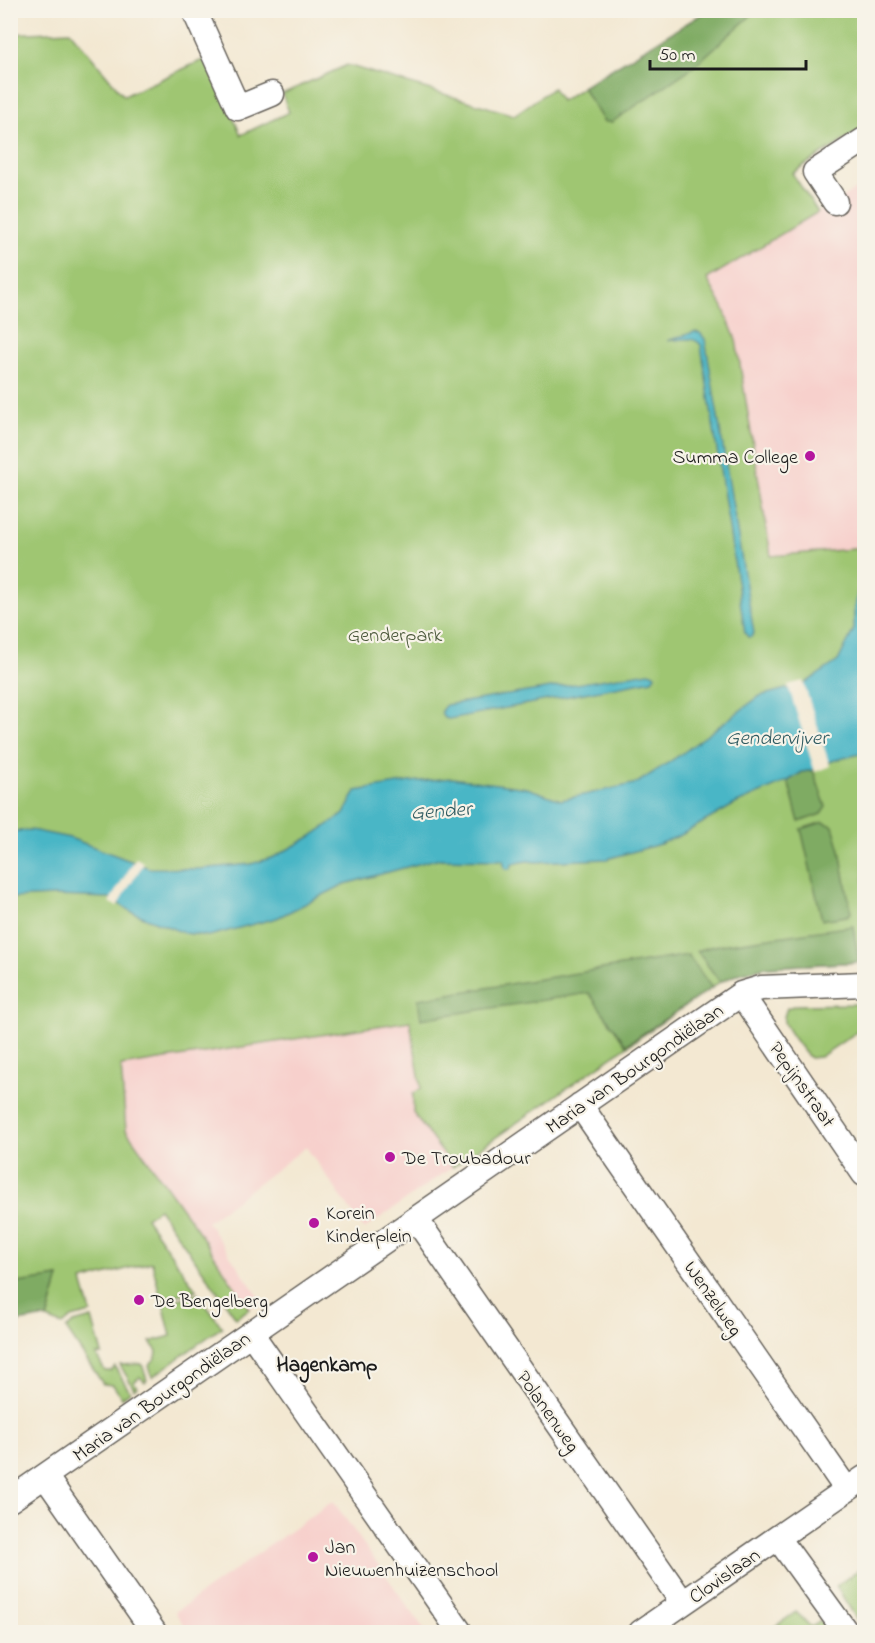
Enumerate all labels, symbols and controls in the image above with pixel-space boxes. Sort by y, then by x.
scale bar [650,33,806,71]
text: 50 m [659,43,696,69]
place label: Summa College [673,444,798,474]
marker: Summa College [803,449,817,463]
park label: Genderpark [348,622,442,651]
water label: Gendervijver [726,724,830,754]
water label: Gender [410,795,475,829]
street label: Maria van Bourgondiëlaan [541,998,731,1143]
street label: Pepijnstraat [761,1037,841,1135]
place label: De Troubadour [401,1145,531,1174]
marker: De Troubadour [383,1150,397,1164]
place label: Korein Kinderplein [326,1200,412,1252]
marker: Korein Kinderplein [307,1216,321,1230]
street label: Wenzelweg [675,1256,749,1344]
place label: De Bengelberg [150,1288,268,1318]
marker: De Bengelberg [132,1293,146,1307]
street label: Maria van Bourgondiëlaan [68,1326,258,1471]
district label: Hagenkamp [276,1351,378,1383]
street label: Polanenweg [507,1366,586,1460]
place label: Jan Nieuwenhuizenschool [325,1534,498,1586]
street label: Clovislaan [684,1542,767,1612]
marker: Jan Nieuwenhuizenschool [306,1550,320,1564]

